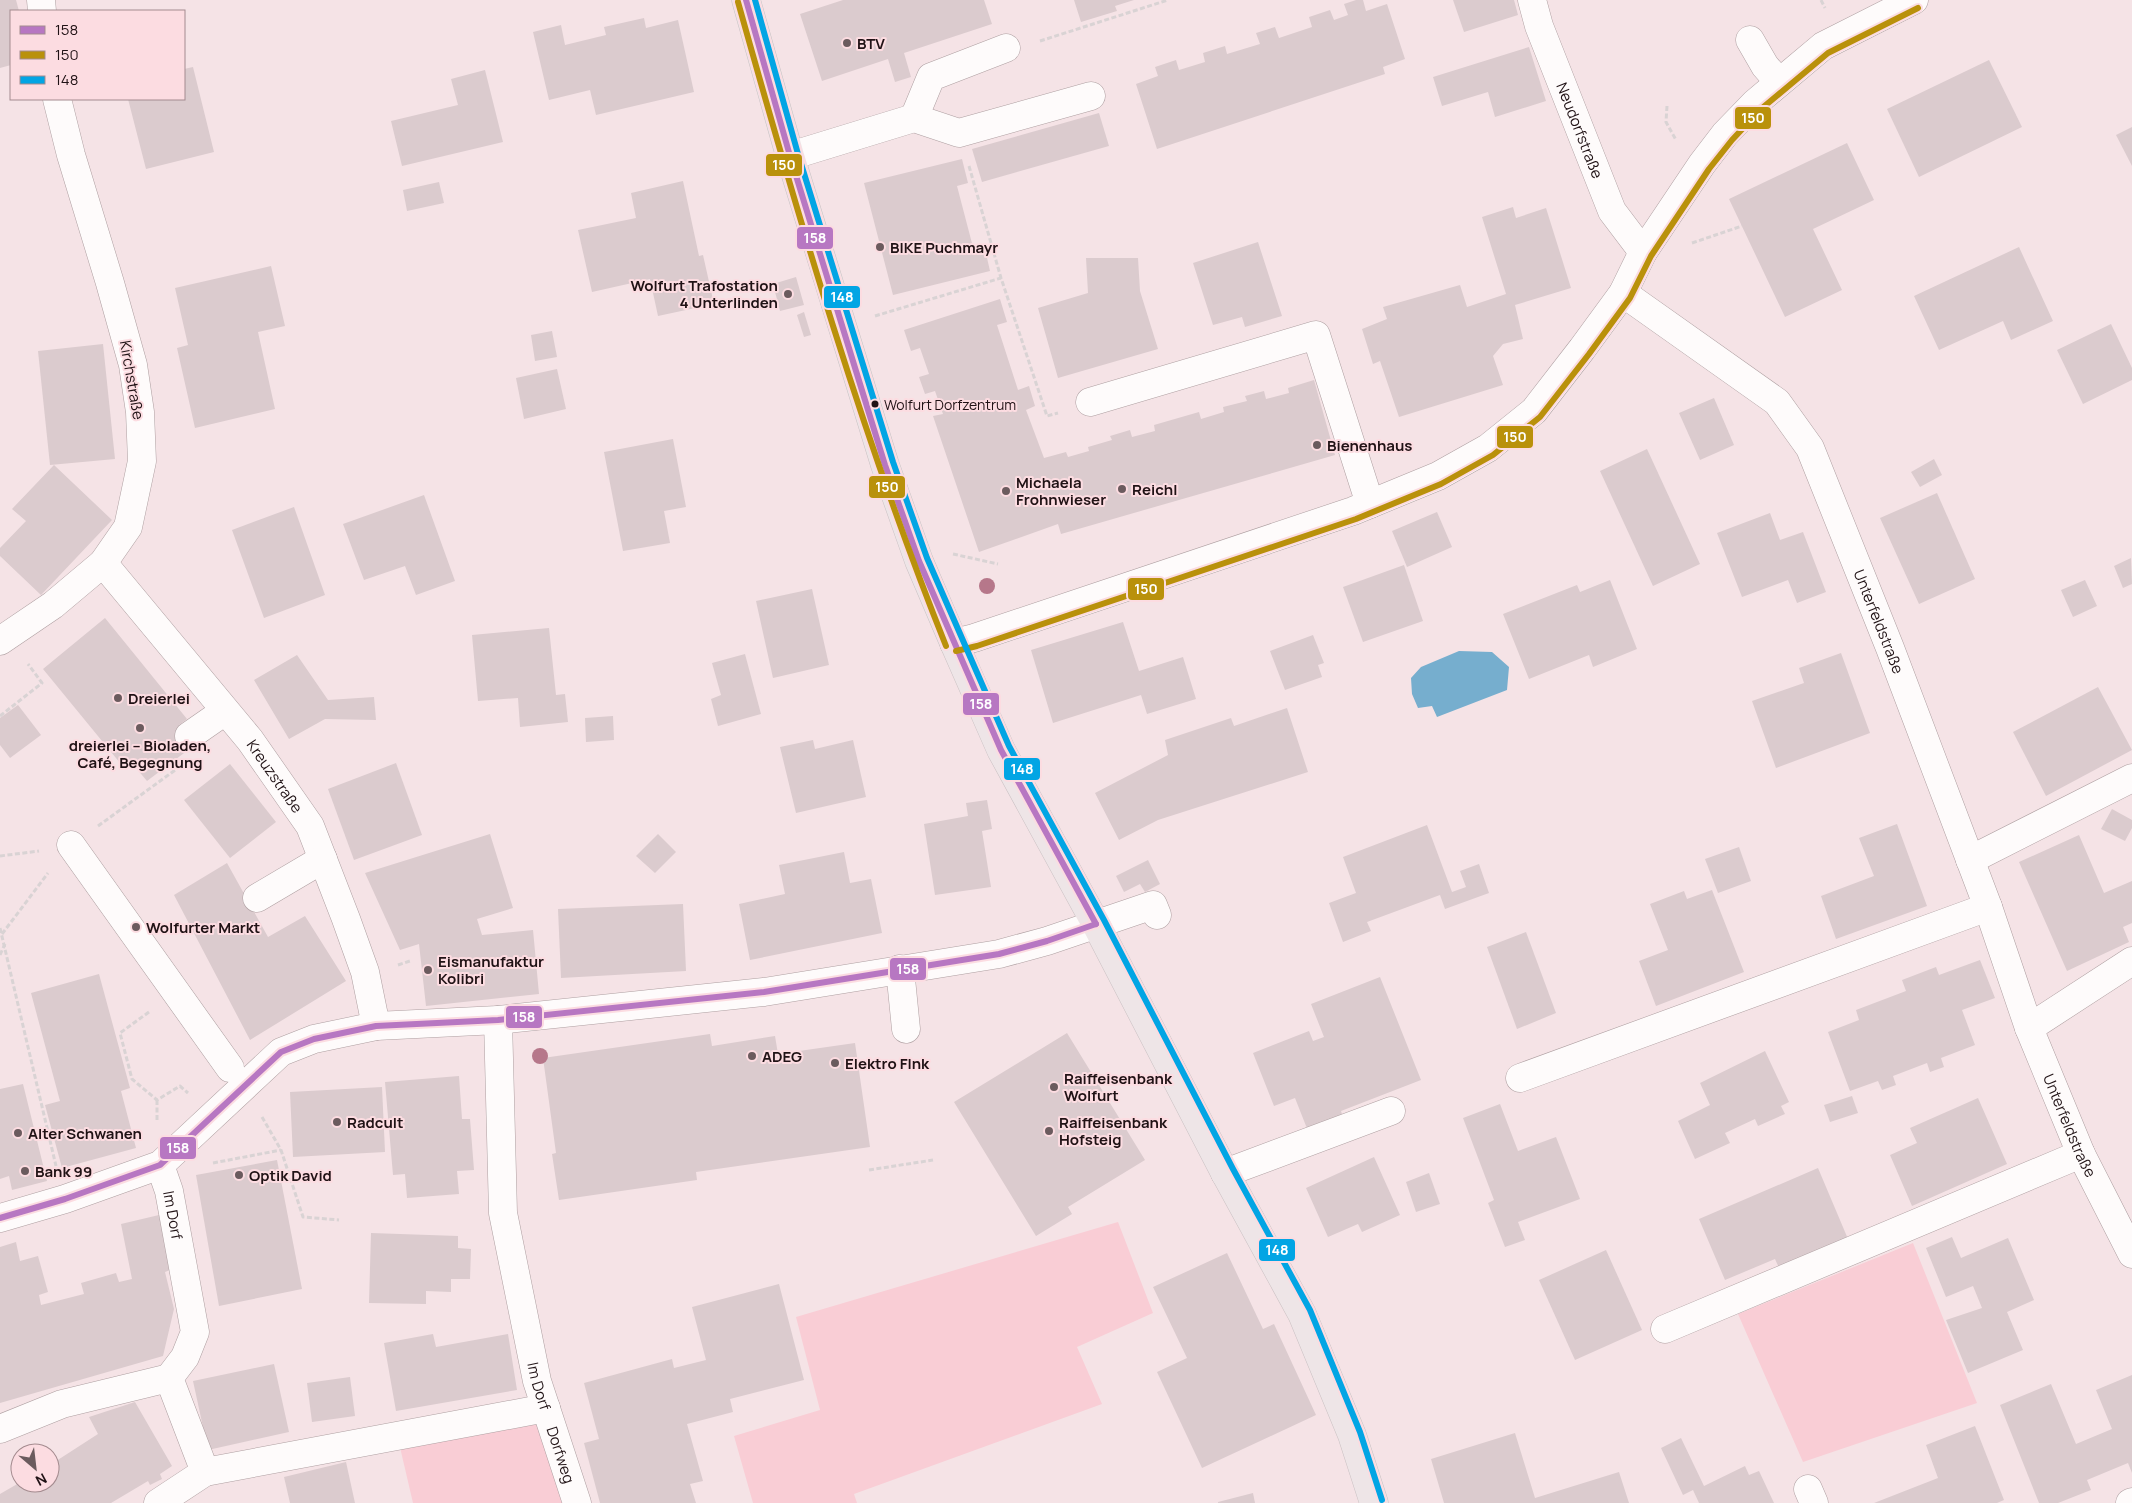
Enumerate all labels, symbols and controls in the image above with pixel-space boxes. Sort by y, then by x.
legend [10,10,185,100]
text: 158 [55,19,78,40]
place label: BTV [857,33,885,54]
marker: BTV [841,37,853,49]
text: 150 [55,44,79,65]
text: 148 [55,69,78,90]
street label: Neudorfstraße [1552,79,1609,182]
line badge: 150 [1734,106,1772,130]
text: 150 [1741,108,1765,127]
line badge: 150 [765,153,803,177]
text: 150 [772,155,796,174]
line badge: 158 [796,226,834,250]
text: 158 [804,228,826,247]
place label: BIKE Puchmayr [890,237,998,258]
marker: BIKE Puchmayr [874,241,886,253]
place label: Wolfurt Trafostation 4 Unterlinden [630,275,778,313]
line badge: 148 [823,285,861,309]
text: 148 [830,287,854,306]
marker: Wolfurt Trafostation 4 Unterlinden [782,288,794,300]
street label: Kirchstraße [115,339,149,421]
place label: Wolfurt Dorfzentrum [884,395,1016,414]
marker: Wolfurt Dorfzentrum [870,399,880,409]
line badge: 150 [1496,425,1534,449]
text: 150 [1503,427,1527,446]
place label: Bienenhaus [1327,435,1412,456]
marker: Bienenhaus [1311,439,1323,451]
place label: Michaela Frohnwieser [1016,472,1106,510]
line badge: 150 [868,475,906,499]
text: 150 [875,477,899,496]
place label: Reichl [1132,479,1177,500]
marker: Reichl [1116,483,1128,495]
marker: Michaela Frohnwieser [1000,485,1012,497]
street label: Unterfeldstraße [1849,566,1909,677]
line badge: 150 [1127,577,1165,601]
text: 150 [1134,579,1158,598]
place label: Dreierlei [128,688,190,709]
marker: Dreierlei [112,692,124,704]
line badge: 158 [962,692,1000,716]
text: 158 [970,694,992,713]
marker: dreierlei – Bioladen, Café, Begegnung [134,722,146,734]
place label: dreierlei – Bioladen, Café, Begegnung [69,735,211,773]
street label: Kreuzstraße [242,735,308,817]
line badge: 148 [1003,757,1041,781]
text: 148 [1010,759,1034,778]
place label: Wolfurter Markt [146,917,260,938]
marker: Wolfurter Markt [130,921,142,933]
place label: Eismanufaktur Kolibri [438,951,544,989]
line badge: 158 [889,957,927,981]
text: 158 [897,959,919,978]
marker: Eismanufaktur Kolibri [422,964,434,976]
line badge: 158 [505,1005,543,1029]
text: 158 [513,1007,535,1026]
place label: ADEG [762,1046,802,1067]
marker: ADEG [746,1050,758,1062]
place label: Elektro FInk [845,1053,930,1074]
marker: Elektro FInk [829,1057,841,1069]
place label: Raiffeisenbank Wolfurt [1064,1068,1173,1106]
street label: Unterfeldstraße [2038,1070,2102,1181]
marker: Raiffeisenbank Wolfurt [1048,1081,1060,1093]
place label: Radcult [347,1112,404,1133]
place label: Raiffeisenbank Hofsteig [1059,1112,1168,1150]
marker: Radcult [331,1116,343,1128]
place label: Alter Schwanen [28,1123,142,1144]
marker: Raiffeisenbank Hofsteig [1043,1125,1055,1137]
marker: Alter Schwanen [12,1127,24,1139]
line badge: 158 [159,1136,197,1160]
text: 158 [167,1138,189,1157]
place label: Bank 99 [35,1161,92,1182]
marker: Bank 99 [19,1165,31,1177]
place label: Optik David [249,1165,332,1186]
marker: Optik David [233,1169,245,1181]
street label: Im Dorf [159,1189,188,1242]
line badge: 148 [1258,1238,1296,1262]
text: 148 [1265,1240,1289,1259]
street label: Im Dorf [523,1360,557,1413]
street label: Dorfweg [542,1424,580,1486]
north arrow [10,1443,60,1493]
text: N [32,1469,50,1491]

